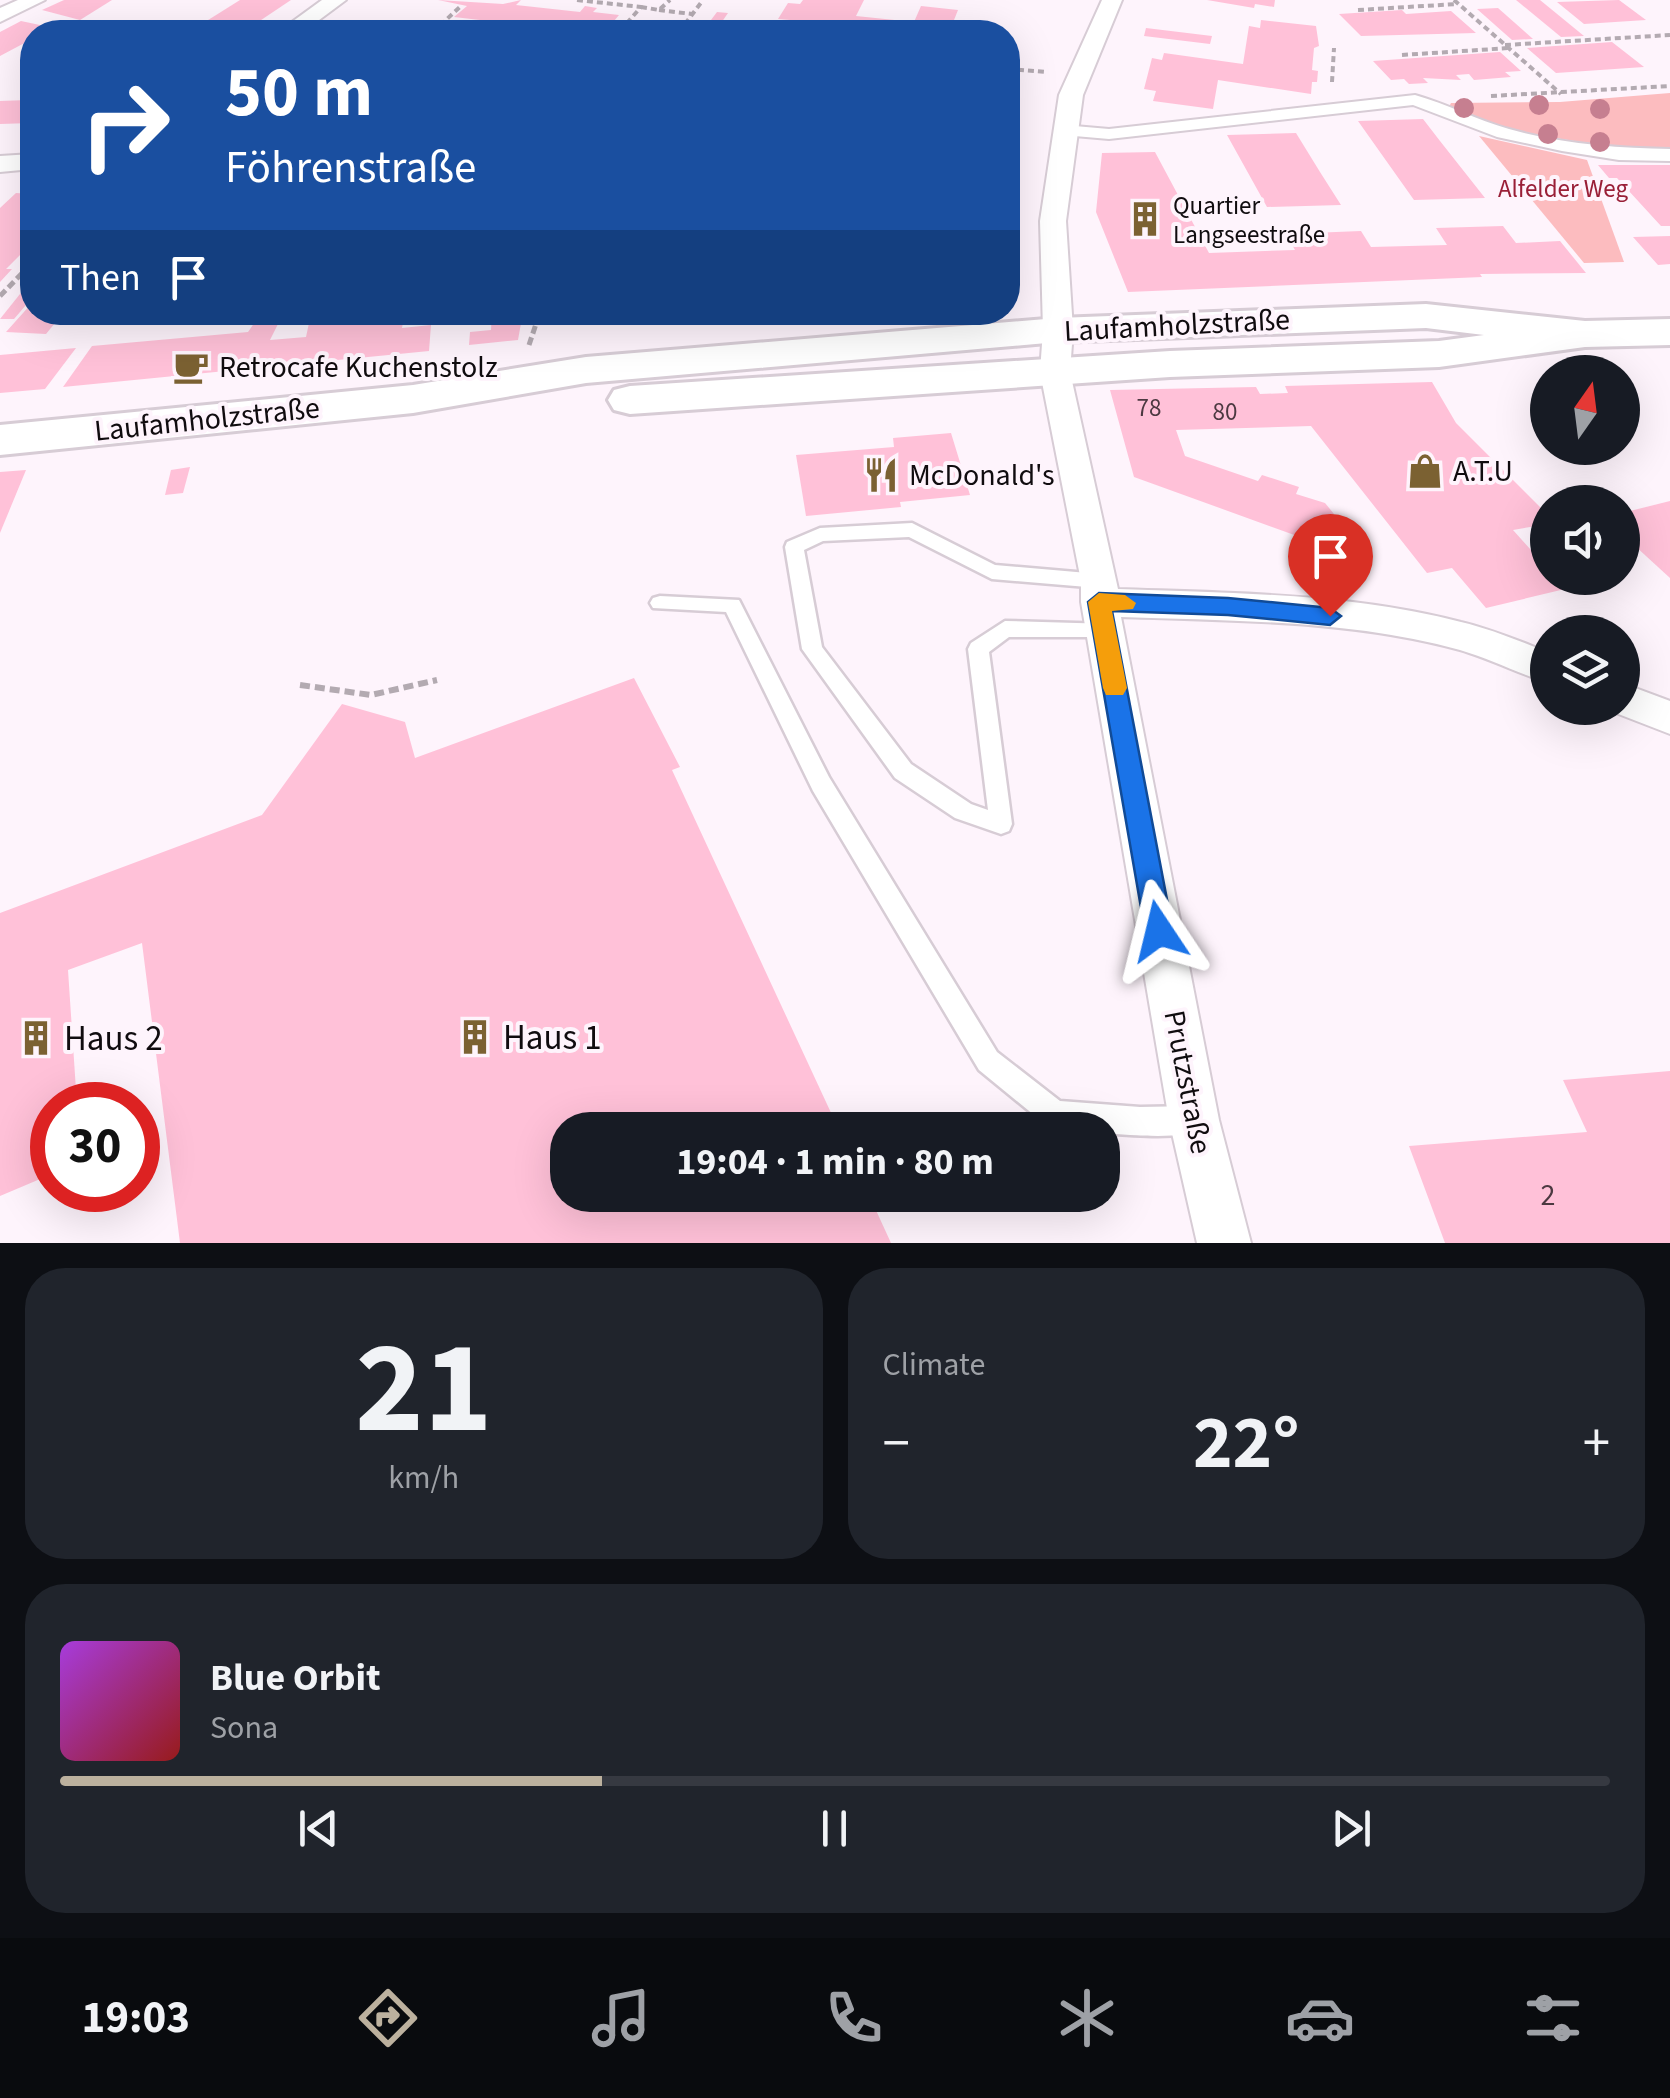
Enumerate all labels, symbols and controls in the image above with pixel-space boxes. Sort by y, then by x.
text: 50 m [225,43,373,143]
icon: right [60,60,190,190]
text: Föhrenstraße [225,136,476,200]
park label: Alfelder Weg [1498,171,1628,207]
place label: Quartier Langseestraße [1173,188,1325,253]
building icon: Quartier Langseestraße [1126,200,1164,238]
icon: arrive [161,250,216,305]
text: Then [60,251,141,305]
street label: Laufamholzstraße [1063,298,1291,353]
place label: Retrocafe Kuchenstolz [219,346,498,389]
cafe icon: Retrocafe Kuchenstolz [172,348,210,386]
north arrow [1530,355,1640,465]
map controls [1530,355,1640,725]
street label: Laufamholzstraße [92,386,322,453]
house number: 78 [1137,390,1161,426]
house number: 80 [1213,394,1237,430]
place label: A.T.U [1453,450,1513,493]
shop icon: A.T.U [1406,452,1444,490]
place label: McDonald's [909,454,1054,497]
restaurant icon: McDonald's [862,456,900,494]
button: sound [1530,485,1640,595]
pin [1288,514,1373,617]
icon: arrive [1303,529,1358,584]
button: layers [1530,615,1640,725]
position arrow [1107,879,1211,983]
street label: Prutzstraße [1153,1006,1223,1158]
place label: Haus 1 [503,1013,602,1063]
place label: Haus 2 [64,1014,163,1064]
building icon: Haus 1 [456,1018,494,1056]
building icon: Haus 2 [17,1019,55,1057]
speed limit sign: 30 [30,1082,160,1212]
text: 19:04 · 1 min · 80 m [676,1135,994,1189]
house number: 2 [1541,1174,1555,1217]
text: 21 [355,1297,492,1482]
text: Climate [883,1342,985,1388]
text: 22° [1193,1390,1300,1497]
text: − [883,1405,910,1483]
text: + [1583,1405,1610,1483]
text: km/h [388,1455,459,1501]
text: Blue Orbit [210,1651,381,1705]
text: Sona [210,1705,278,1751]
icon: previous [291,1801,346,1856]
icon: pause [807,1801,862,1856]
icon: next [1324,1801,1379,1856]
icon: directions [353,1983,423,2053]
icon: music [586,1983,656,2053]
icon: phone [819,1983,889,2053]
icon: climate [1052,1983,1122,2053]
icon: car [1285,1983,1355,2053]
icon: filters [1518,1983,1588,2053]
text: 19:03 [82,1986,190,2050]

